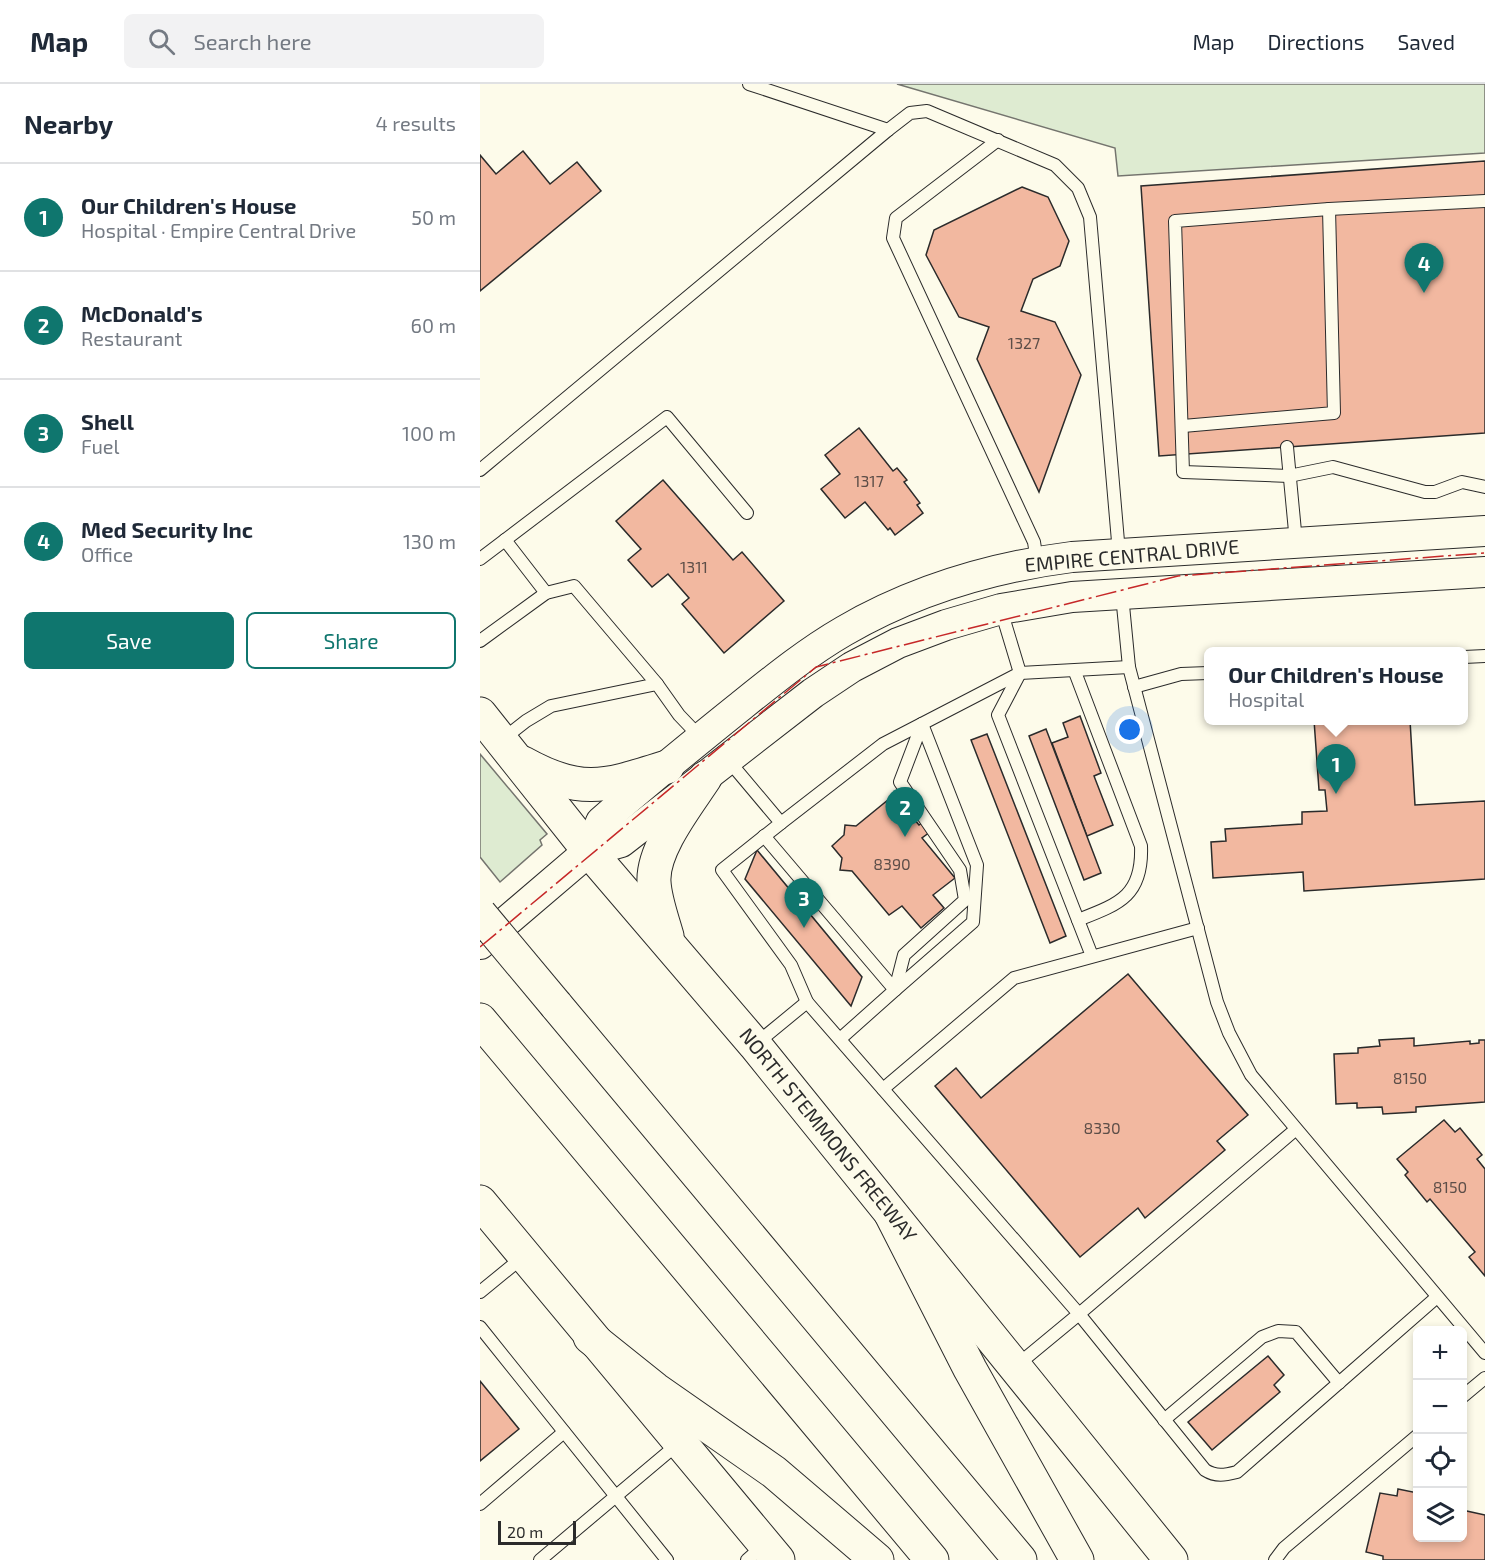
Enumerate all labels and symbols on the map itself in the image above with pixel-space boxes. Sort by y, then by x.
pin: 4 [1404,244,1444,293]
house number: 1327 [1008,333,1040,352]
house number: 1317 [854,471,884,490]
street label: EMPIRE CENTRAL DRIVE [1024,534,1240,576]
house number: 1311 [680,557,708,576]
your location [1115,715,1144,744]
pin: 1 [1316,744,1356,794]
pin: 2 [886,788,924,837]
house number: 8390 [873,854,911,873]
pin: 3 [784,878,824,928]
street label: NORTH STEMMONS FREEWAY [735,1023,923,1247]
house number: 8150 [1393,1068,1427,1087]
house number: 8330 [1083,1118,1121,1137]
house number: 8150 [1433,1177,1467,1196]
scale bar [498,1518,576,1546]

